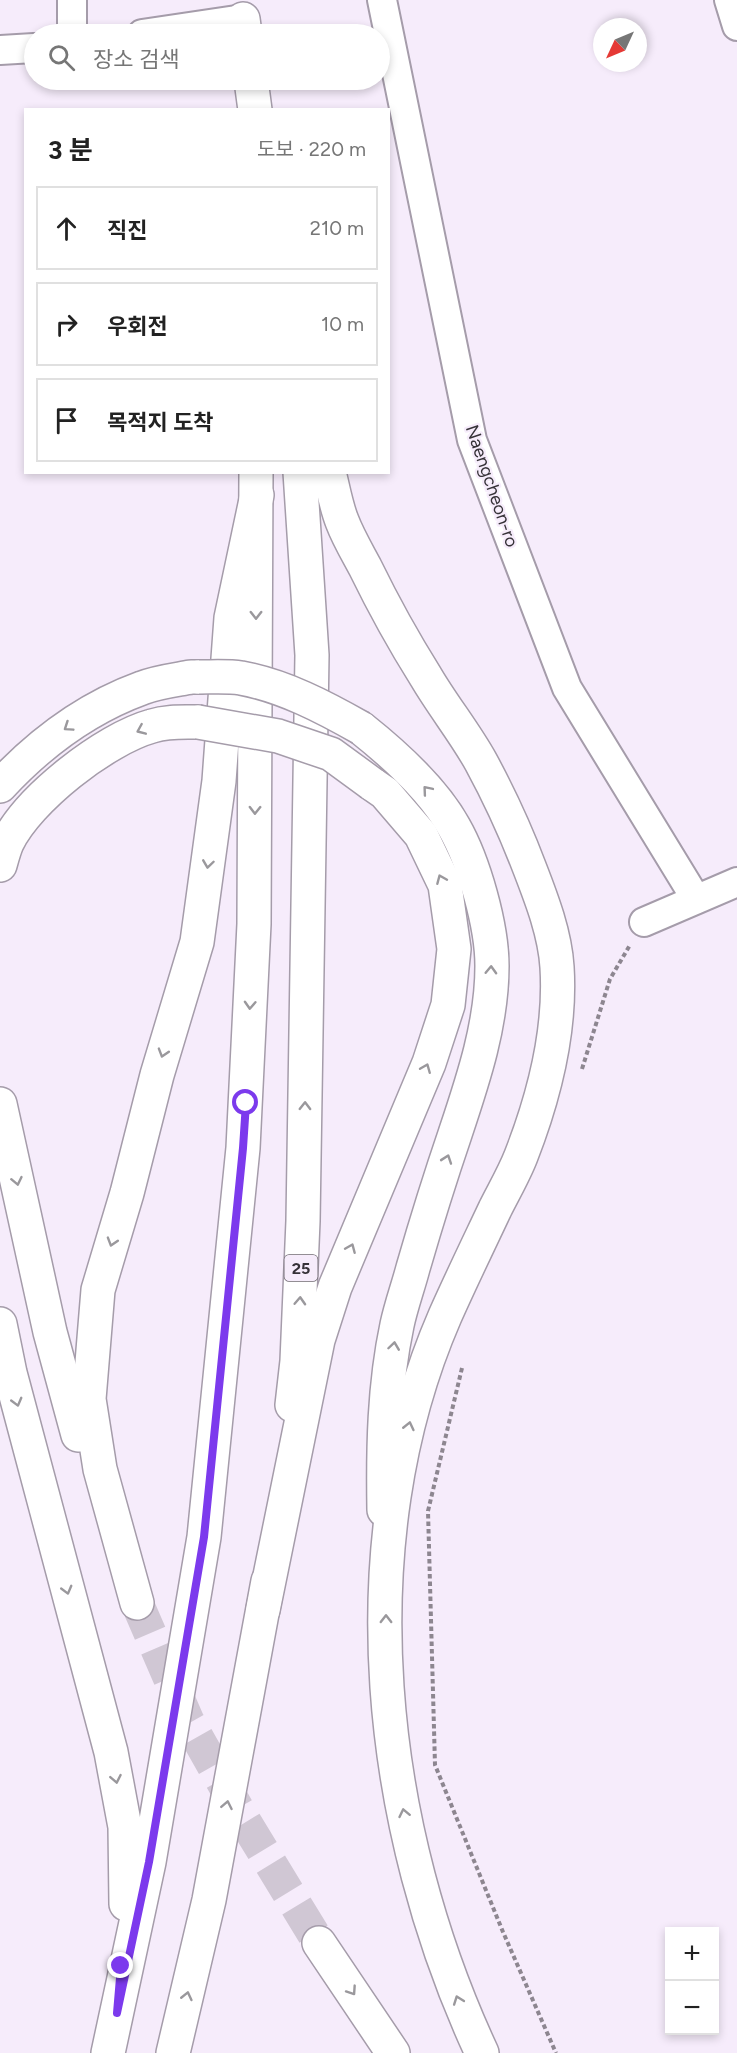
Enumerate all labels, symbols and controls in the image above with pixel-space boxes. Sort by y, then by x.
north arrow [593,18,647,72]
search box [24,24,390,90]
icon: search [45,41,78,74]
text: 장소 검색 [93,46,179,73]
text: 3 분 [48,134,93,166]
text: 도보 · 220 m [257,137,366,161]
icon: ahead [50,212,83,245]
text: 210 m [310,216,364,240]
text: 직진 [107,217,147,244]
icon: right [50,308,83,341]
text: 10 m [321,312,364,336]
text: 우회전 [107,313,168,340]
icon: arrive [50,404,83,437]
text: 목적지 도착 [107,409,213,436]
street label: Naengcheon-ro [461,422,523,550]
one-way arrow [250,610,262,619]
one-way arrow [63,720,74,731]
one-way arrow [136,723,147,735]
one-way arrow [423,786,434,797]
one-way arrow [249,805,262,814]
one-way arrow [202,860,214,869]
one-way arrow [436,874,448,885]
one-way arrow [485,965,497,974]
one-way arrow [244,1000,257,1009]
one-way arrow [158,1048,170,1058]
one-way arrow [419,1063,431,1074]
route start [232,1089,258,1115]
one-way arrow [299,1102,311,1111]
one-way arrow [439,1154,452,1165]
one-way arrow [10,1176,23,1186]
one-way arrow [107,1236,119,1247]
one-way arrow [344,1243,356,1254]
road number: 25 [284,1255,318,1281]
one-way arrow [293,1297,306,1306]
one-way arrow [387,1342,399,1351]
one-way arrow [10,1396,22,1407]
one-way arrow [402,1421,415,1431]
one-way arrow [60,1585,73,1595]
one-way arrow [380,1614,392,1623]
one-way arrow [109,1774,122,1784]
one-way arrow [220,1801,233,1811]
one-way arrow [398,1808,411,1818]
map controls [665,1927,719,2035]
button: + [665,1927,719,1981]
route end [107,1952,133,1978]
button: − [665,1981,719,2035]
one-way arrow [344,1985,355,1996]
one-way arrow [179,1991,192,2001]
one-way arrow [452,1995,465,2006]

